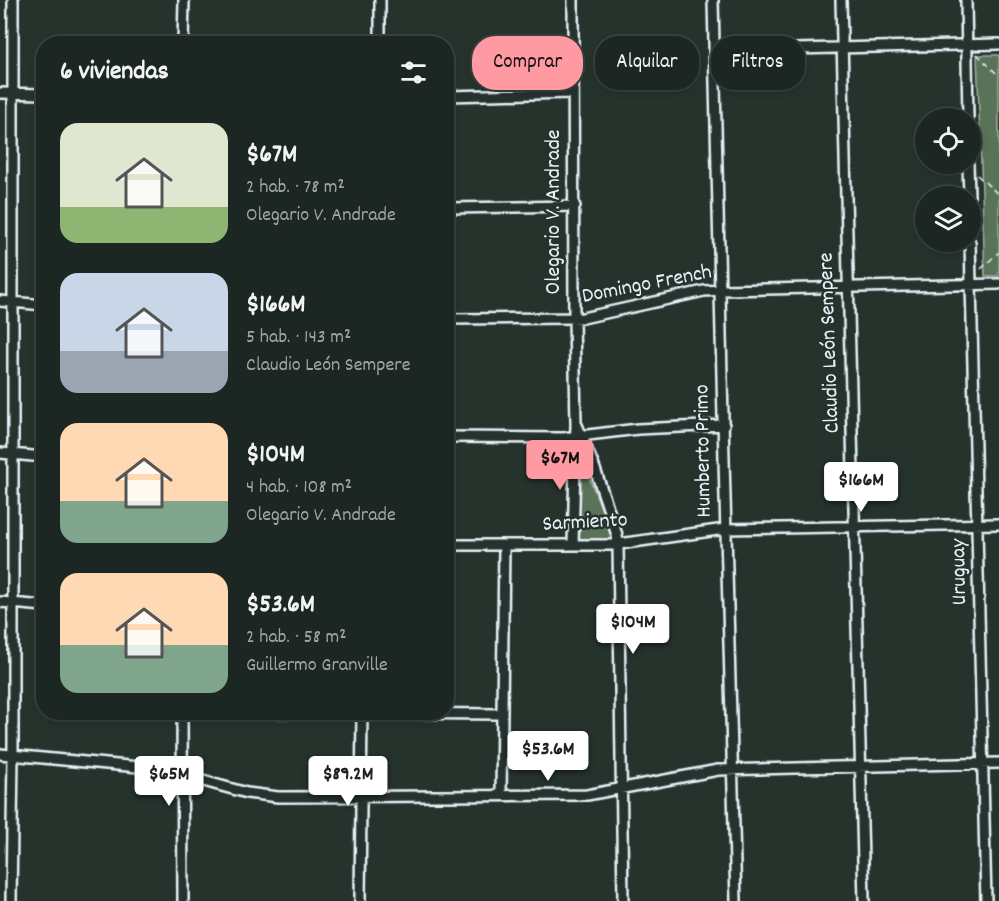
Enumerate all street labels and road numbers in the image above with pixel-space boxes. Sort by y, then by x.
street label: Olegario V. Andrade [539,130,570,294]
street label: Claudio León Sempere [811,252,849,434]
street label: Domingo French [579,257,715,313]
street label: Humberto Primo [687,384,721,518]
street label: Sarmiento [542,505,628,541]
street label: Uruguay [944,537,976,606]

